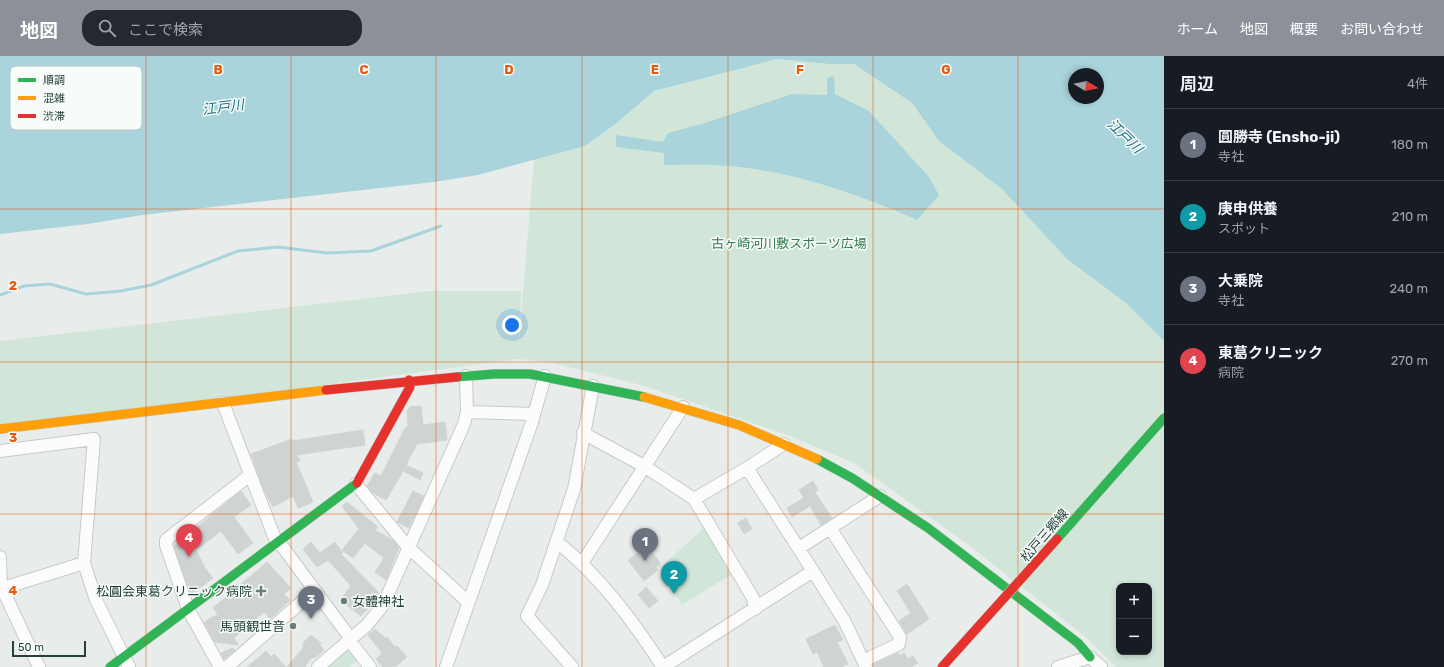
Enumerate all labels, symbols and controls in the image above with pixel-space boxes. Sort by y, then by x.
search box [82,10,362,46]
icon: search [96,17,118,39]
text: 地図 [20,19,58,42]
text: ここで検索 [128,21,203,39]
text: ホーム [1176,21,1218,38]
text: 地図 [1240,21,1268,38]
text: 概要 [1290,21,1318,38]
text: お問い合わせ [1340,21,1424,38]
text: B [213,62,223,77]
text: C [359,62,369,77]
text: D [504,62,514,77]
text: E [651,62,659,77]
text: F [796,62,804,77]
text: G [941,62,951,77]
legend [10,66,142,130]
north arrow [1068,68,1104,104]
text: 順調 [43,74,65,87]
text: 周辺 [1180,74,1214,94]
text: 4件 [1407,76,1428,91]
text: 混雑 [43,92,65,105]
water label: 江戸川 [201,96,247,118]
text: 渋滞 [43,110,65,123]
water label: 江戸川 [1104,116,1147,158]
text: 圓勝寺 (Ensho-ji) [1218,128,1340,146]
text: 1 [1190,137,1196,152]
text: 180 m [1391,137,1428,152]
text: 寺社 [1218,149,1244,164]
text: 庚申供養 [1218,200,1278,218]
text: 2 [1189,209,1197,224]
text: 210 m [1392,209,1428,224]
text: スポット [1218,221,1270,236]
park label: 古ヶ崎河川敷スポーツ広場 [711,236,867,251]
text: 大乗院 [1218,272,1263,290]
text: 2 [9,278,17,293]
text: 3 [1189,281,1197,296]
text: 240 m [1389,281,1428,296]
text: 寺社 [1218,293,1244,308]
your location [502,315,522,335]
text: 東葛クリニック [1218,344,1323,362]
text: 4 [1189,353,1197,368]
text: 270 m [1391,353,1428,368]
text: 病院 [1218,365,1244,380]
text: 3 [9,430,18,445]
street label: 松戸三郷線 [1017,506,1071,565]
pin: 4 [176,524,202,557]
pin: 1 [632,528,658,561]
pin: 2 [661,561,687,594]
text: 4 [9,583,18,598]
map controls [1116,583,1152,655]
button: + [1116,583,1152,619]
place label: 松圓会東葛クリニック病院 [96,584,252,599]
marker: 松圓会東葛クリニック病院 [255,585,267,597]
pin: 3 [298,586,324,619]
place label: 女體神社 [352,594,404,609]
marker: 女體神社 [339,596,349,606]
place label: 馬頭観世音 [220,619,285,634]
button: − [1116,619,1152,655]
marker: 馬頭観世音 [288,621,298,631]
scale bar [12,639,86,658]
text: 50 m [18,641,44,654]

